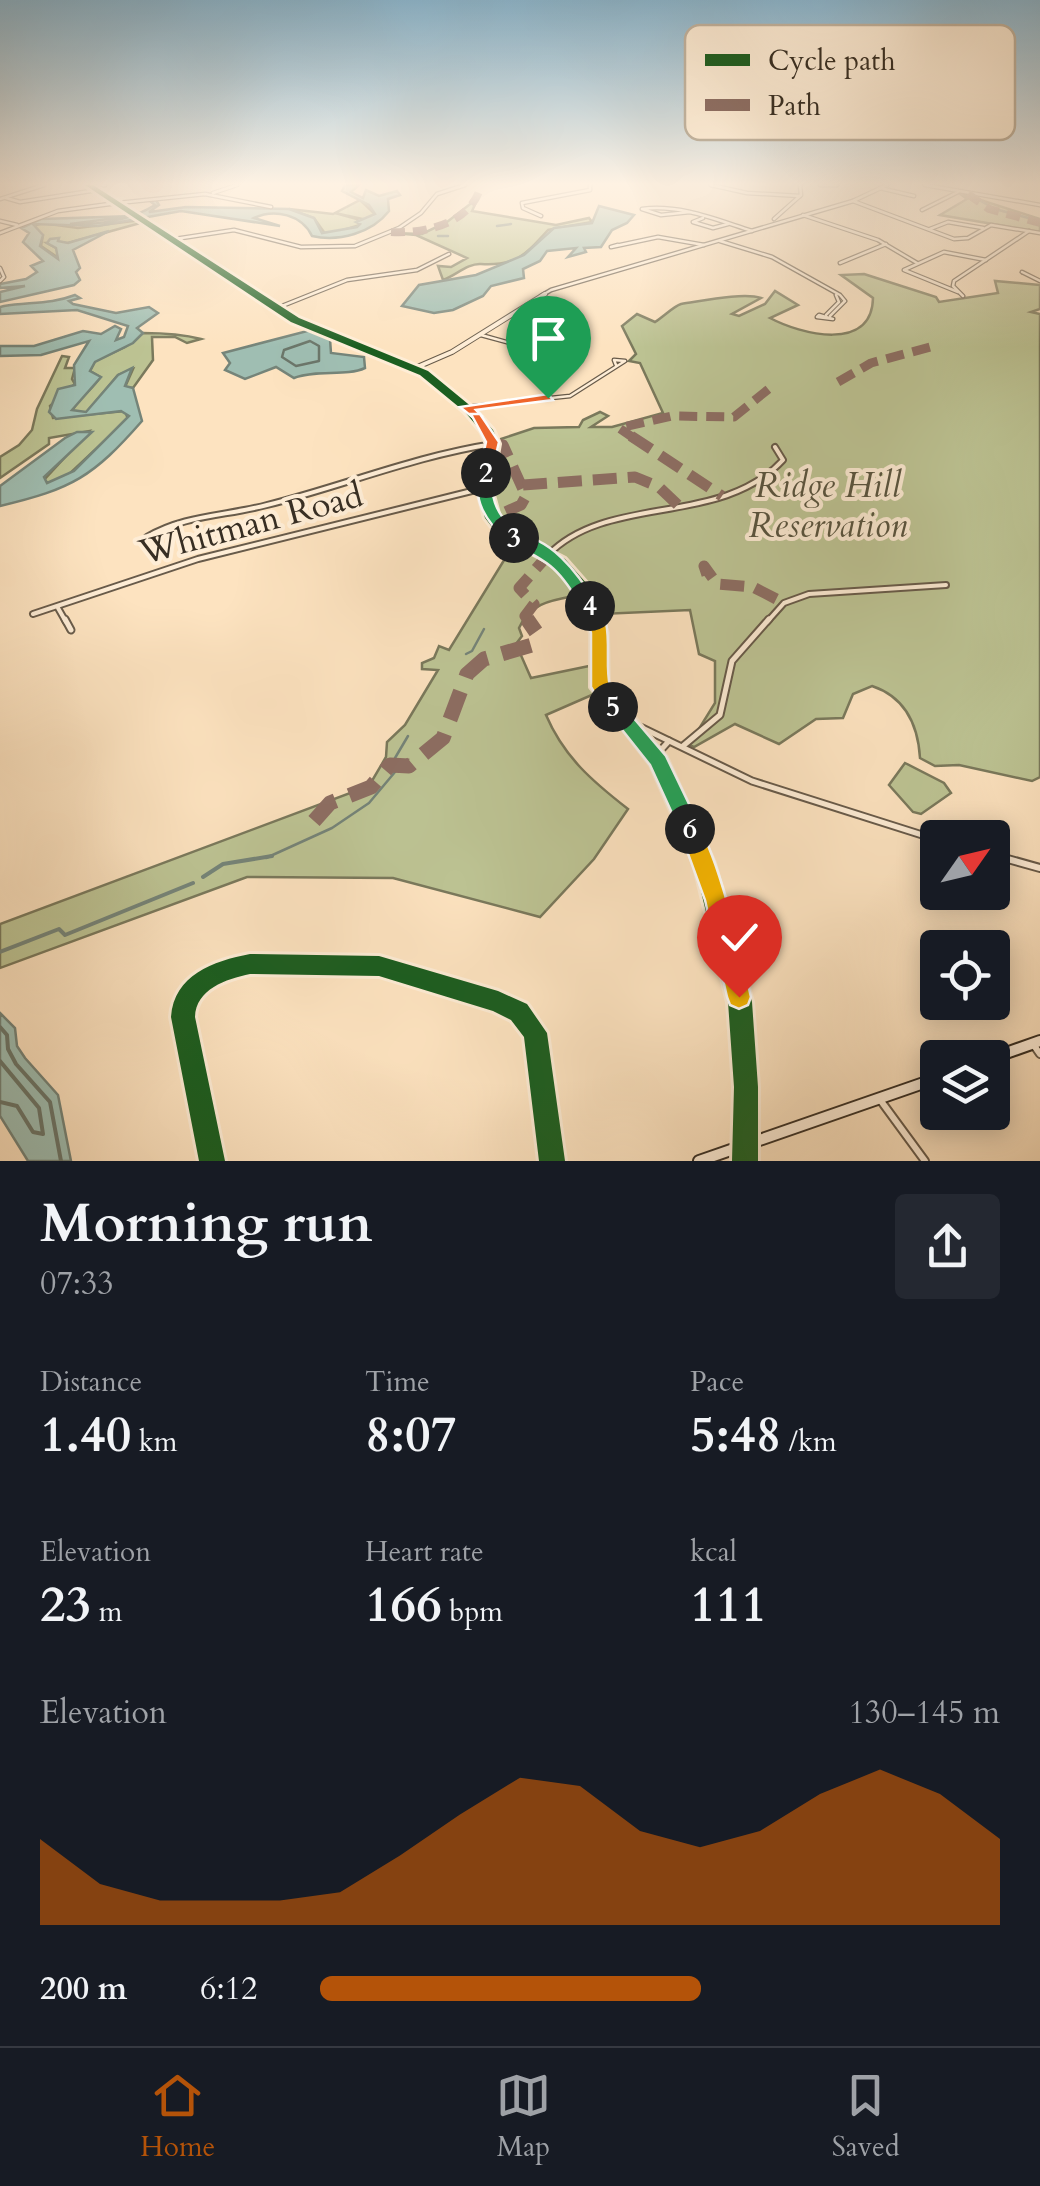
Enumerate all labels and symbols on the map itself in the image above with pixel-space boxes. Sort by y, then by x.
legend [685,25,1015,140]
text: Cycle path [768,42,896,80]
text: Path [768,87,821,125]
pin [506,296,591,399]
pin: 2 [461,448,511,498]
park label: Ridge Hill Reservation [749,462,907,550]
street label: Whitman Road [133,471,369,577]
pin: 3 [489,513,539,563]
pin: 4 [565,581,615,631]
pin: 5 [588,682,638,732]
pin: 6 [665,804,715,854]
north arrow [920,820,1010,910]
pin [697,895,782,998]

